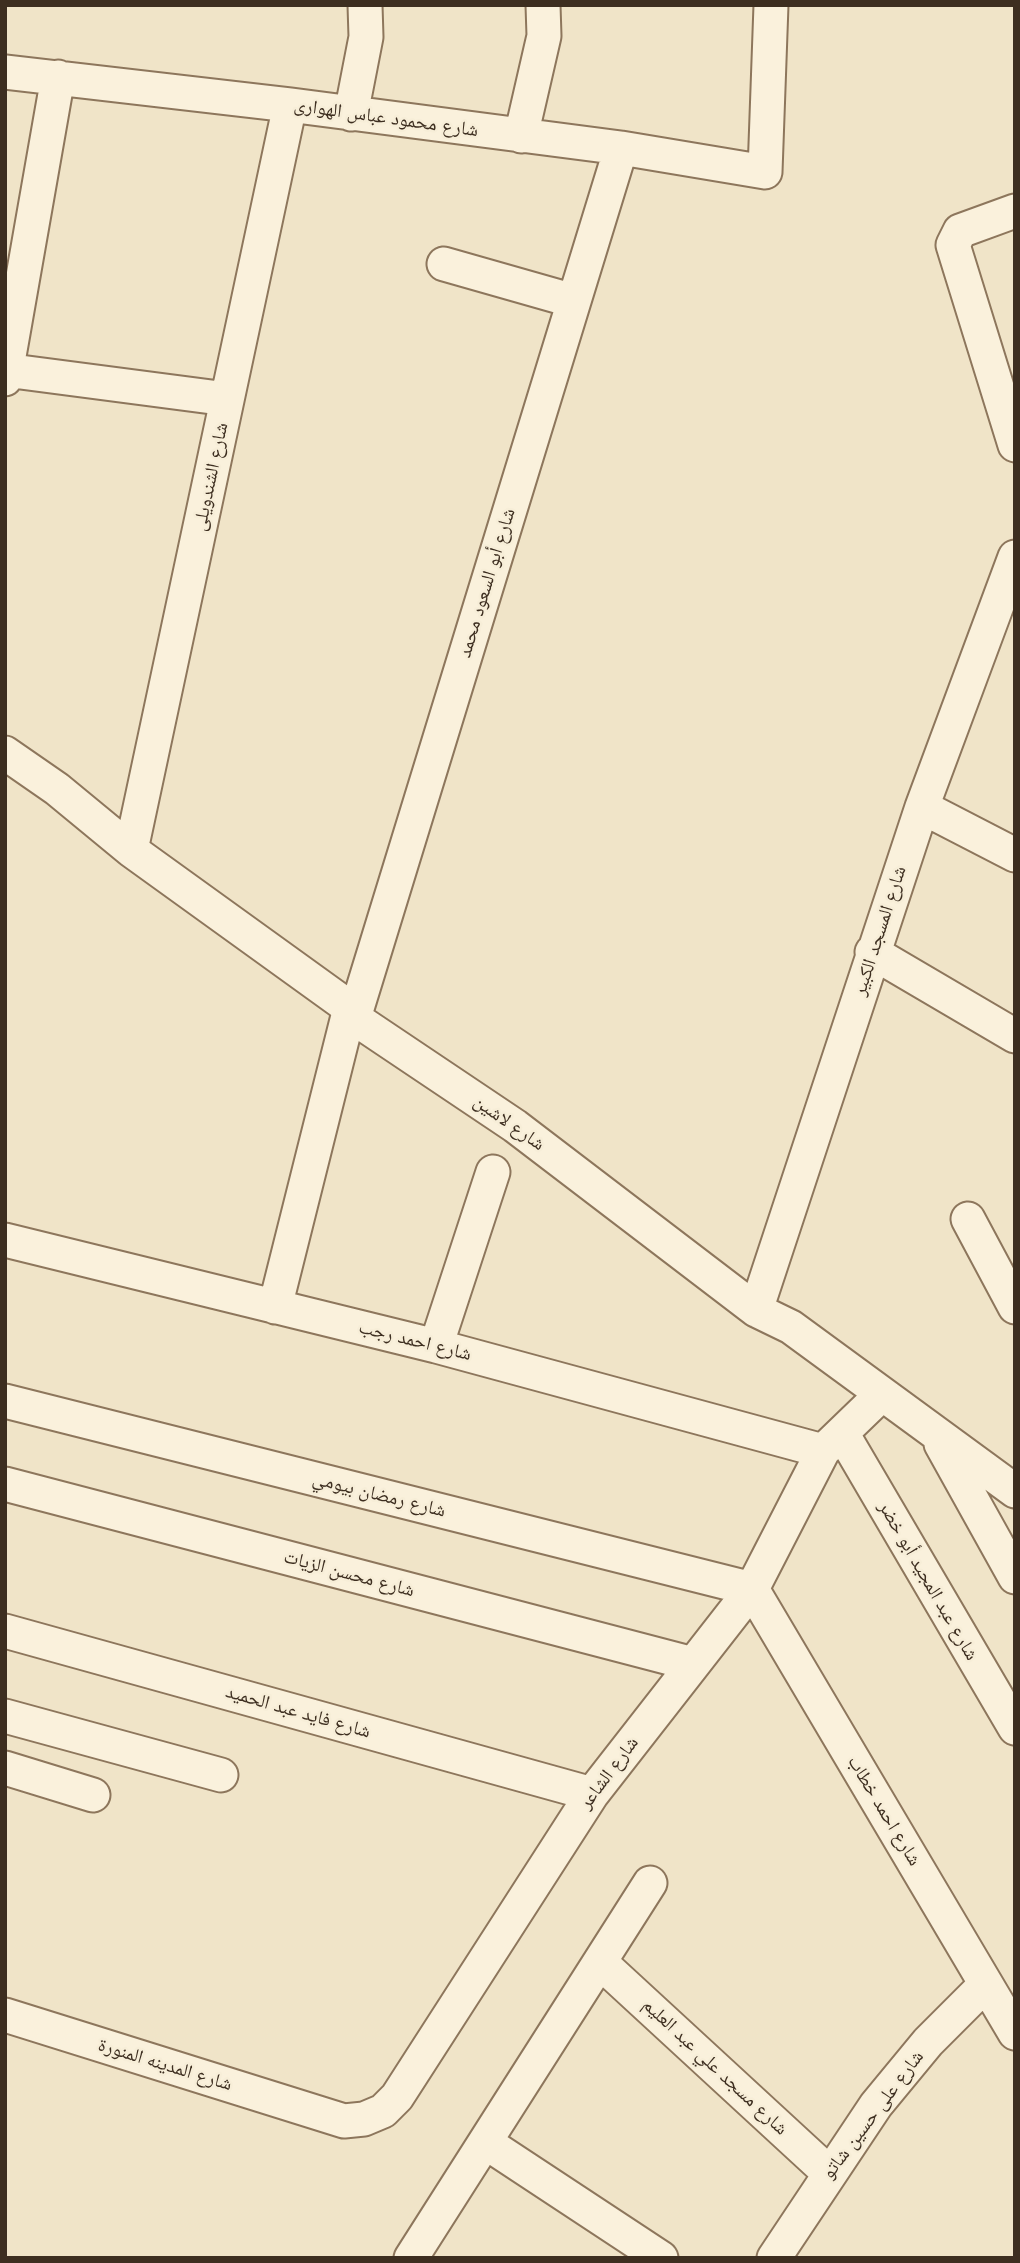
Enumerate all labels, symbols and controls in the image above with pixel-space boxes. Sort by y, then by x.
street label: شارع محمود عباس الهوارى [292,94,480,142]
street label: شارع الشندويلى [188,421,234,533]
street label: شارع أبو السعود محمد [453,506,521,660]
street label: شارع المسجد الكبير [848,863,912,999]
street label: شارع لاشين [469,1090,549,1156]
street label: شارع احمد رجب [356,1316,474,1366]
street label: شارع رمضان بيومي [310,1467,448,1523]
street label: شارع عبد المجيد أبو خضر [873,1497,983,1665]
street label: شارع محسن الزيات [281,1546,417,1602]
street label: شارع فايد عبد الحميد [223,1680,373,1744]
street label: شارع الشاعر [574,1732,644,1814]
street label: شارع احمد خطاب [842,1752,926,1870]
street label: شارع مسجد علي عبد العليم [638,1994,792,2140]
street label: شارع المدينه المنورة [95,2034,235,2096]
street label: شارع على حسين شاتو [817,2046,929,2184]

